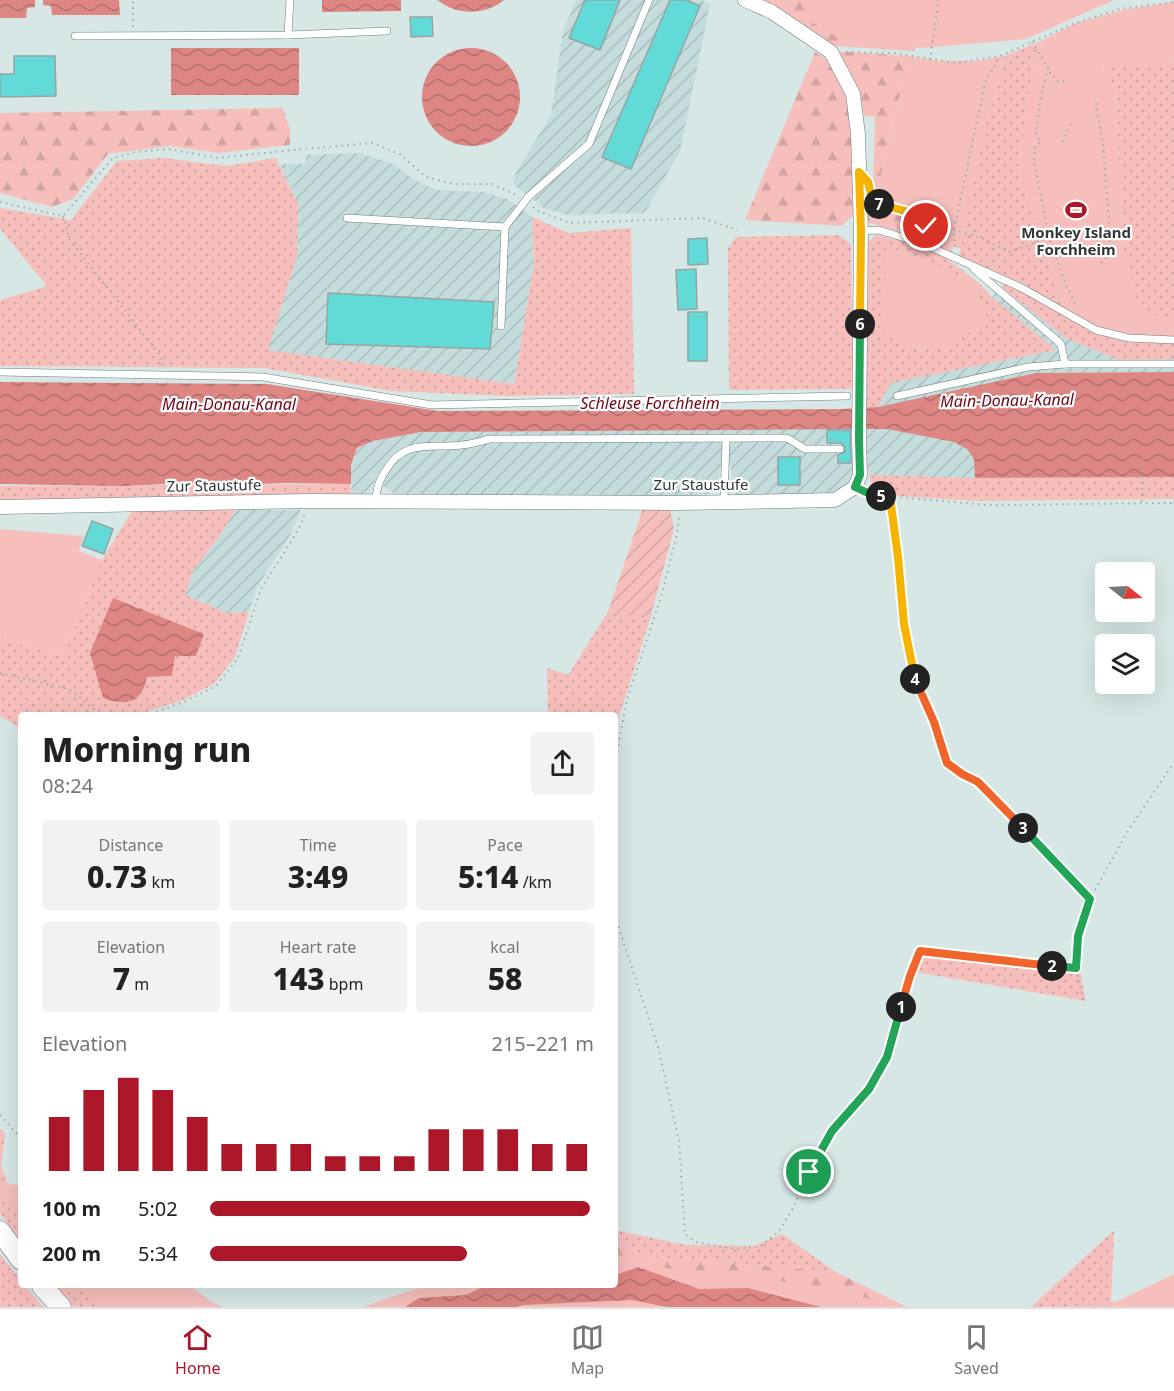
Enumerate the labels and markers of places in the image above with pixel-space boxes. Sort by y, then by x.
pin: 7 [864,189,894,219]
sports icon: Monkey Island Forchheim [1064,198,1088,222]
pin [900,200,951,251]
place label: Monkey Island Forchheim [1021,222,1131,259]
pin: 6 [845,309,875,339]
pin: 5 [866,481,896,511]
pin: 4 [900,664,930,694]
pin: 3 [1008,813,1038,843]
pin: 2 [1037,951,1067,981]
pin: 1 [886,992,916,1022]
pin [783,1146,834,1197]

